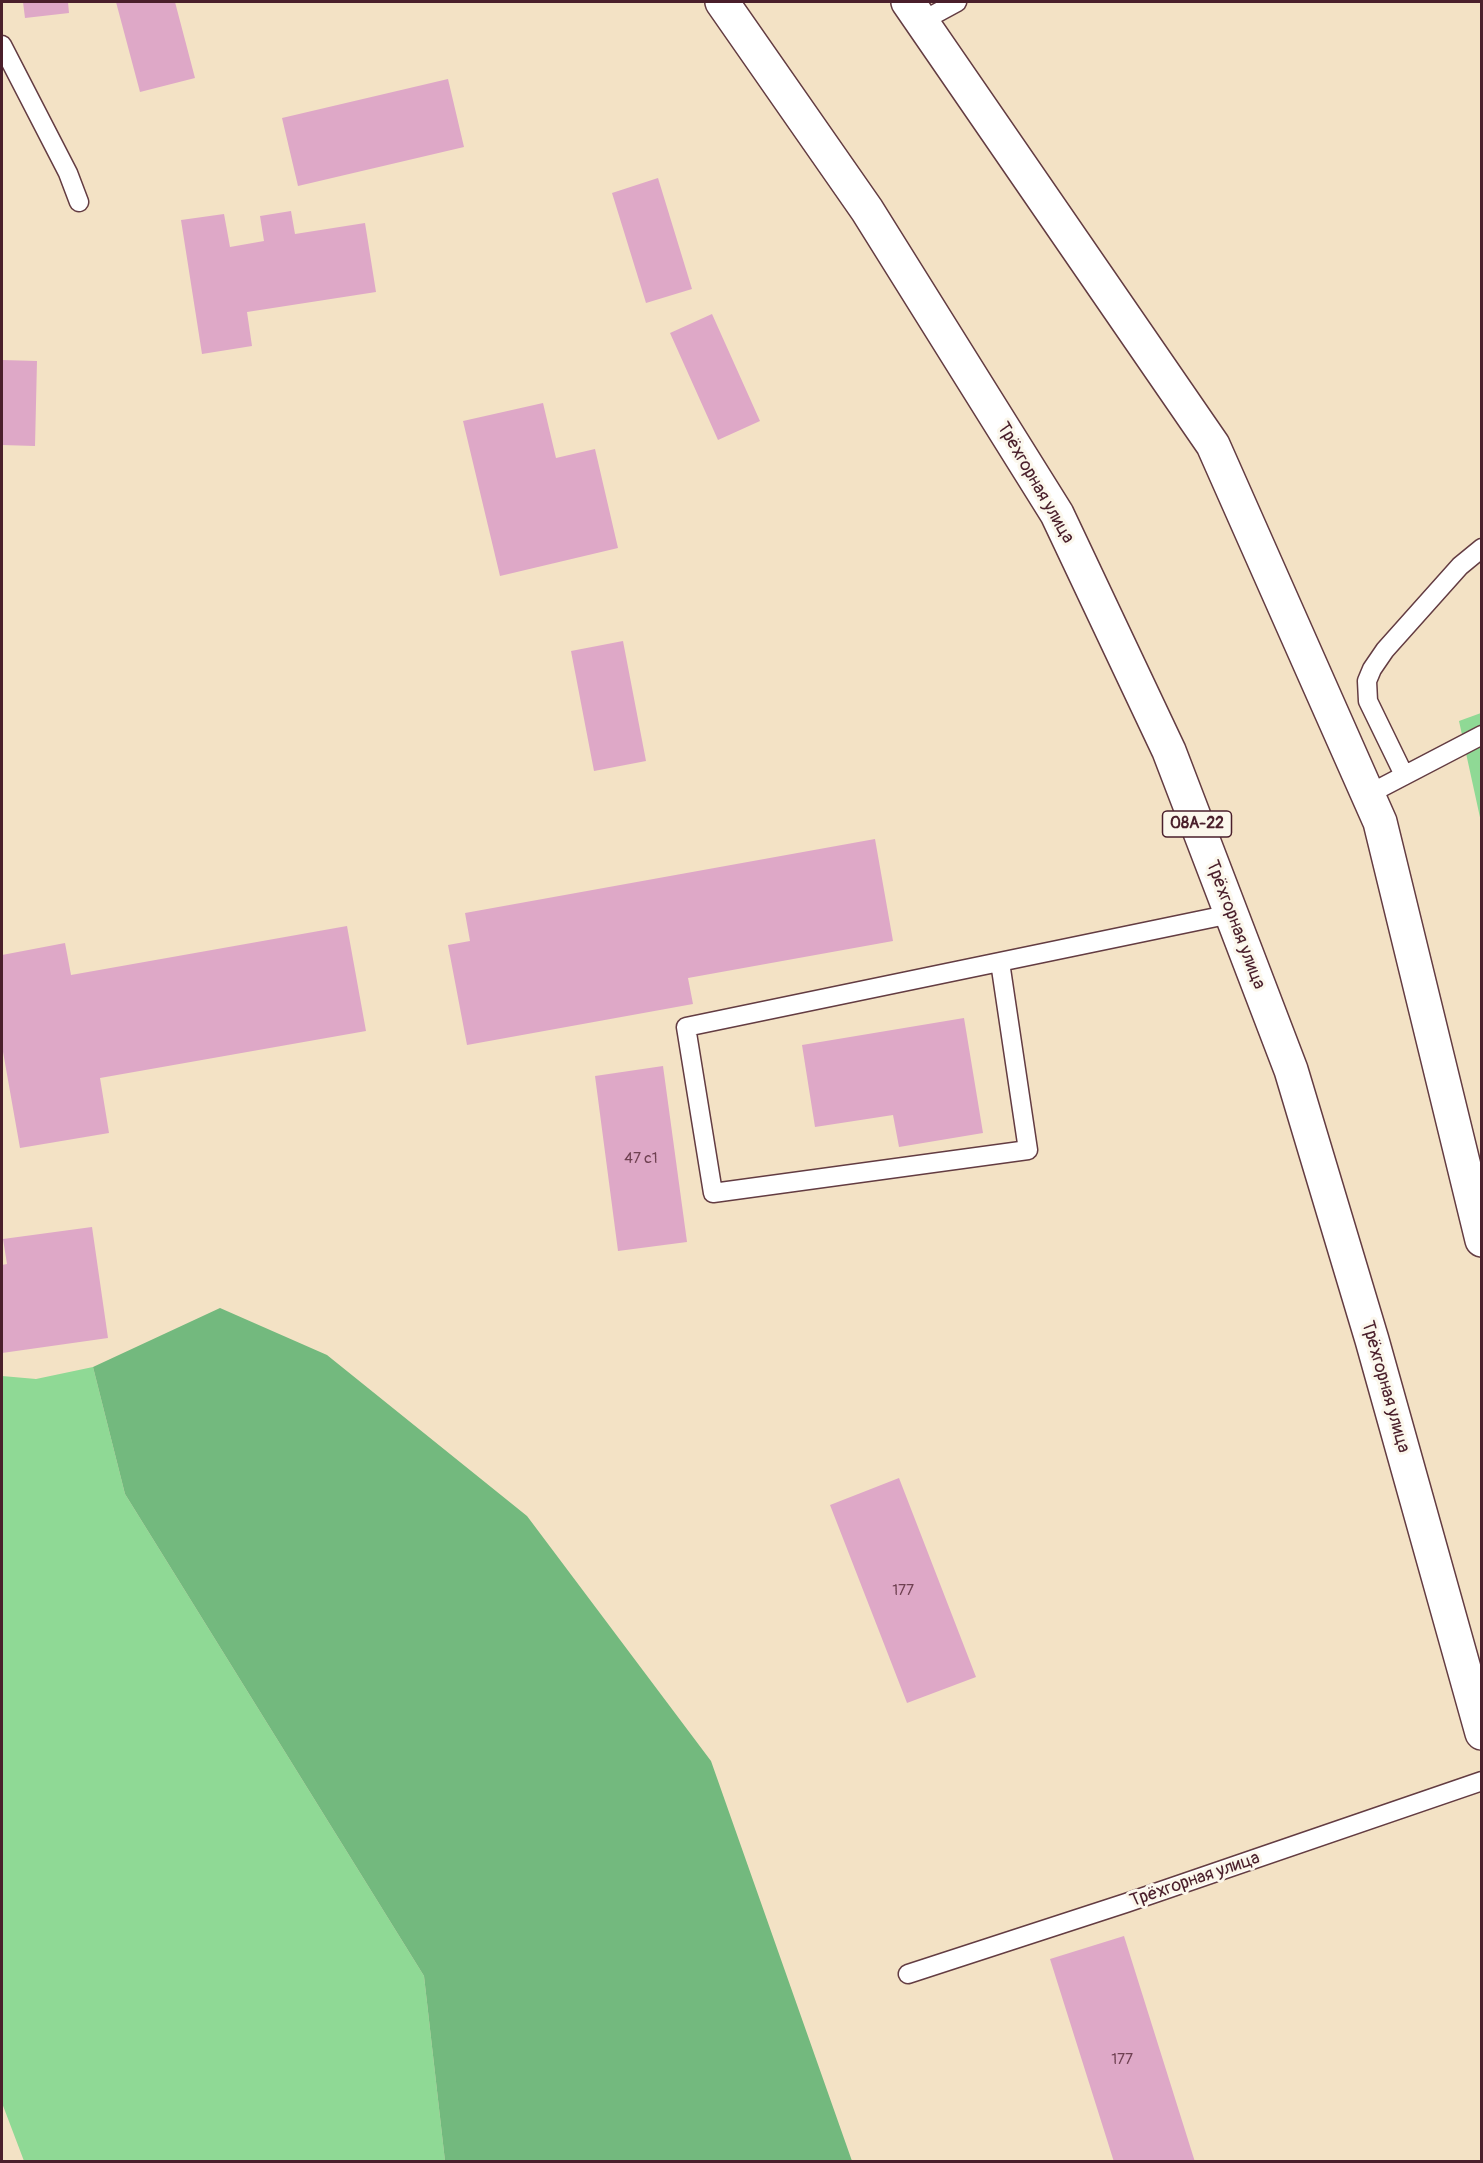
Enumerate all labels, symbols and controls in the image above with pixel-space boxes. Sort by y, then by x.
street label: Трёхгорная улица [992,419,1078,547]
road number: 08А-22 [1162,811,1232,837]
street label: Трёхгорная улица [1201,858,1269,992]
house number: 47 с1 [624,1150,658,1168]
street label: Трёхгорная улица [1356,1319,1414,1455]
house number: 177 [892,1582,914,1600]
street label: Трёхгорная улица [1127,1848,1263,1912]
house number: 177 [1111,2051,1133,2069]

